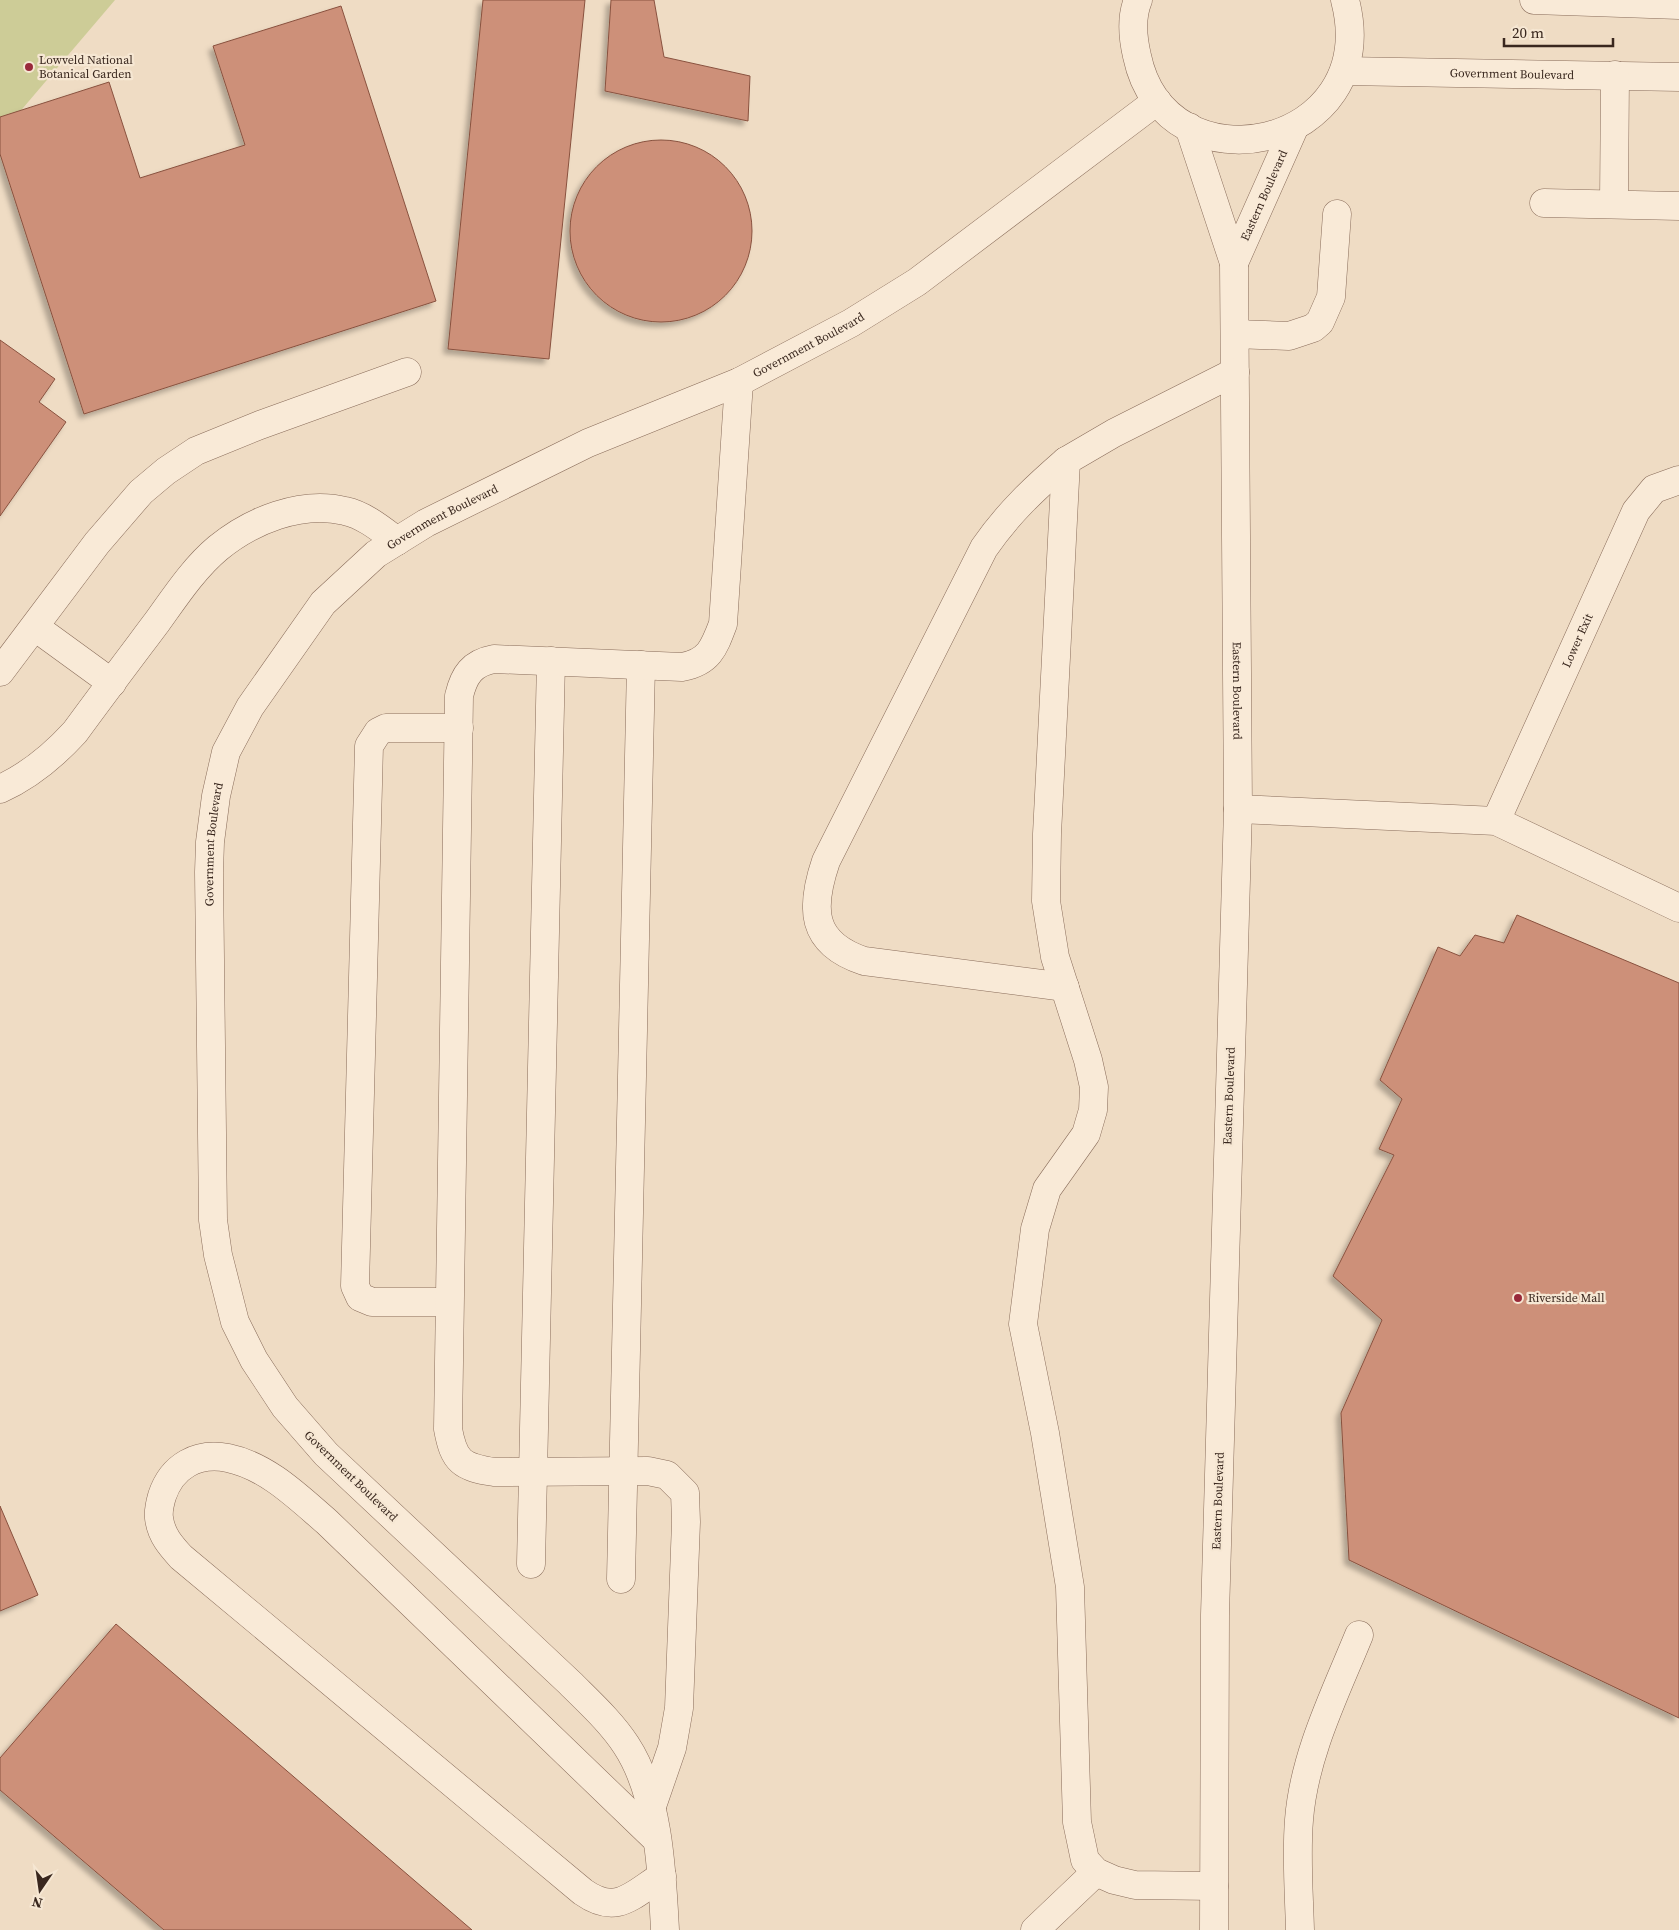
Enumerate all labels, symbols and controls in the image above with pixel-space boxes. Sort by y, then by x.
scale bar [1504,15,1613,47]
text: 20 m [1512,22,1544,43]
place label: Lowveld National Botanical Garden [39,52,133,82]
marker: Lowveld National Botanical Garden [23,61,35,73]
street label: Government Boulevard [1450,65,1574,83]
street label: Eastern Boulevard [1237,147,1291,243]
street label: Government Boulevard [750,309,867,381]
street label: Government Boulevard [384,481,501,553]
street label: Lower Exit [1558,611,1597,670]
street label: Eastern Boulevard [1229,642,1245,740]
street label: Government Boulevard [201,781,227,906]
street label: Eastern Boulevard [1219,1047,1239,1145]
place label: Riverside Mall [1528,1290,1605,1306]
marker: Riverside Mall [1512,1292,1524,1304]
street label: Government Boulevard [301,1427,401,1525]
street label: Eastern Boulevard [1208,1452,1228,1550]
north arrow [15,1865,65,1915]
text: N [30,1892,44,1914]

